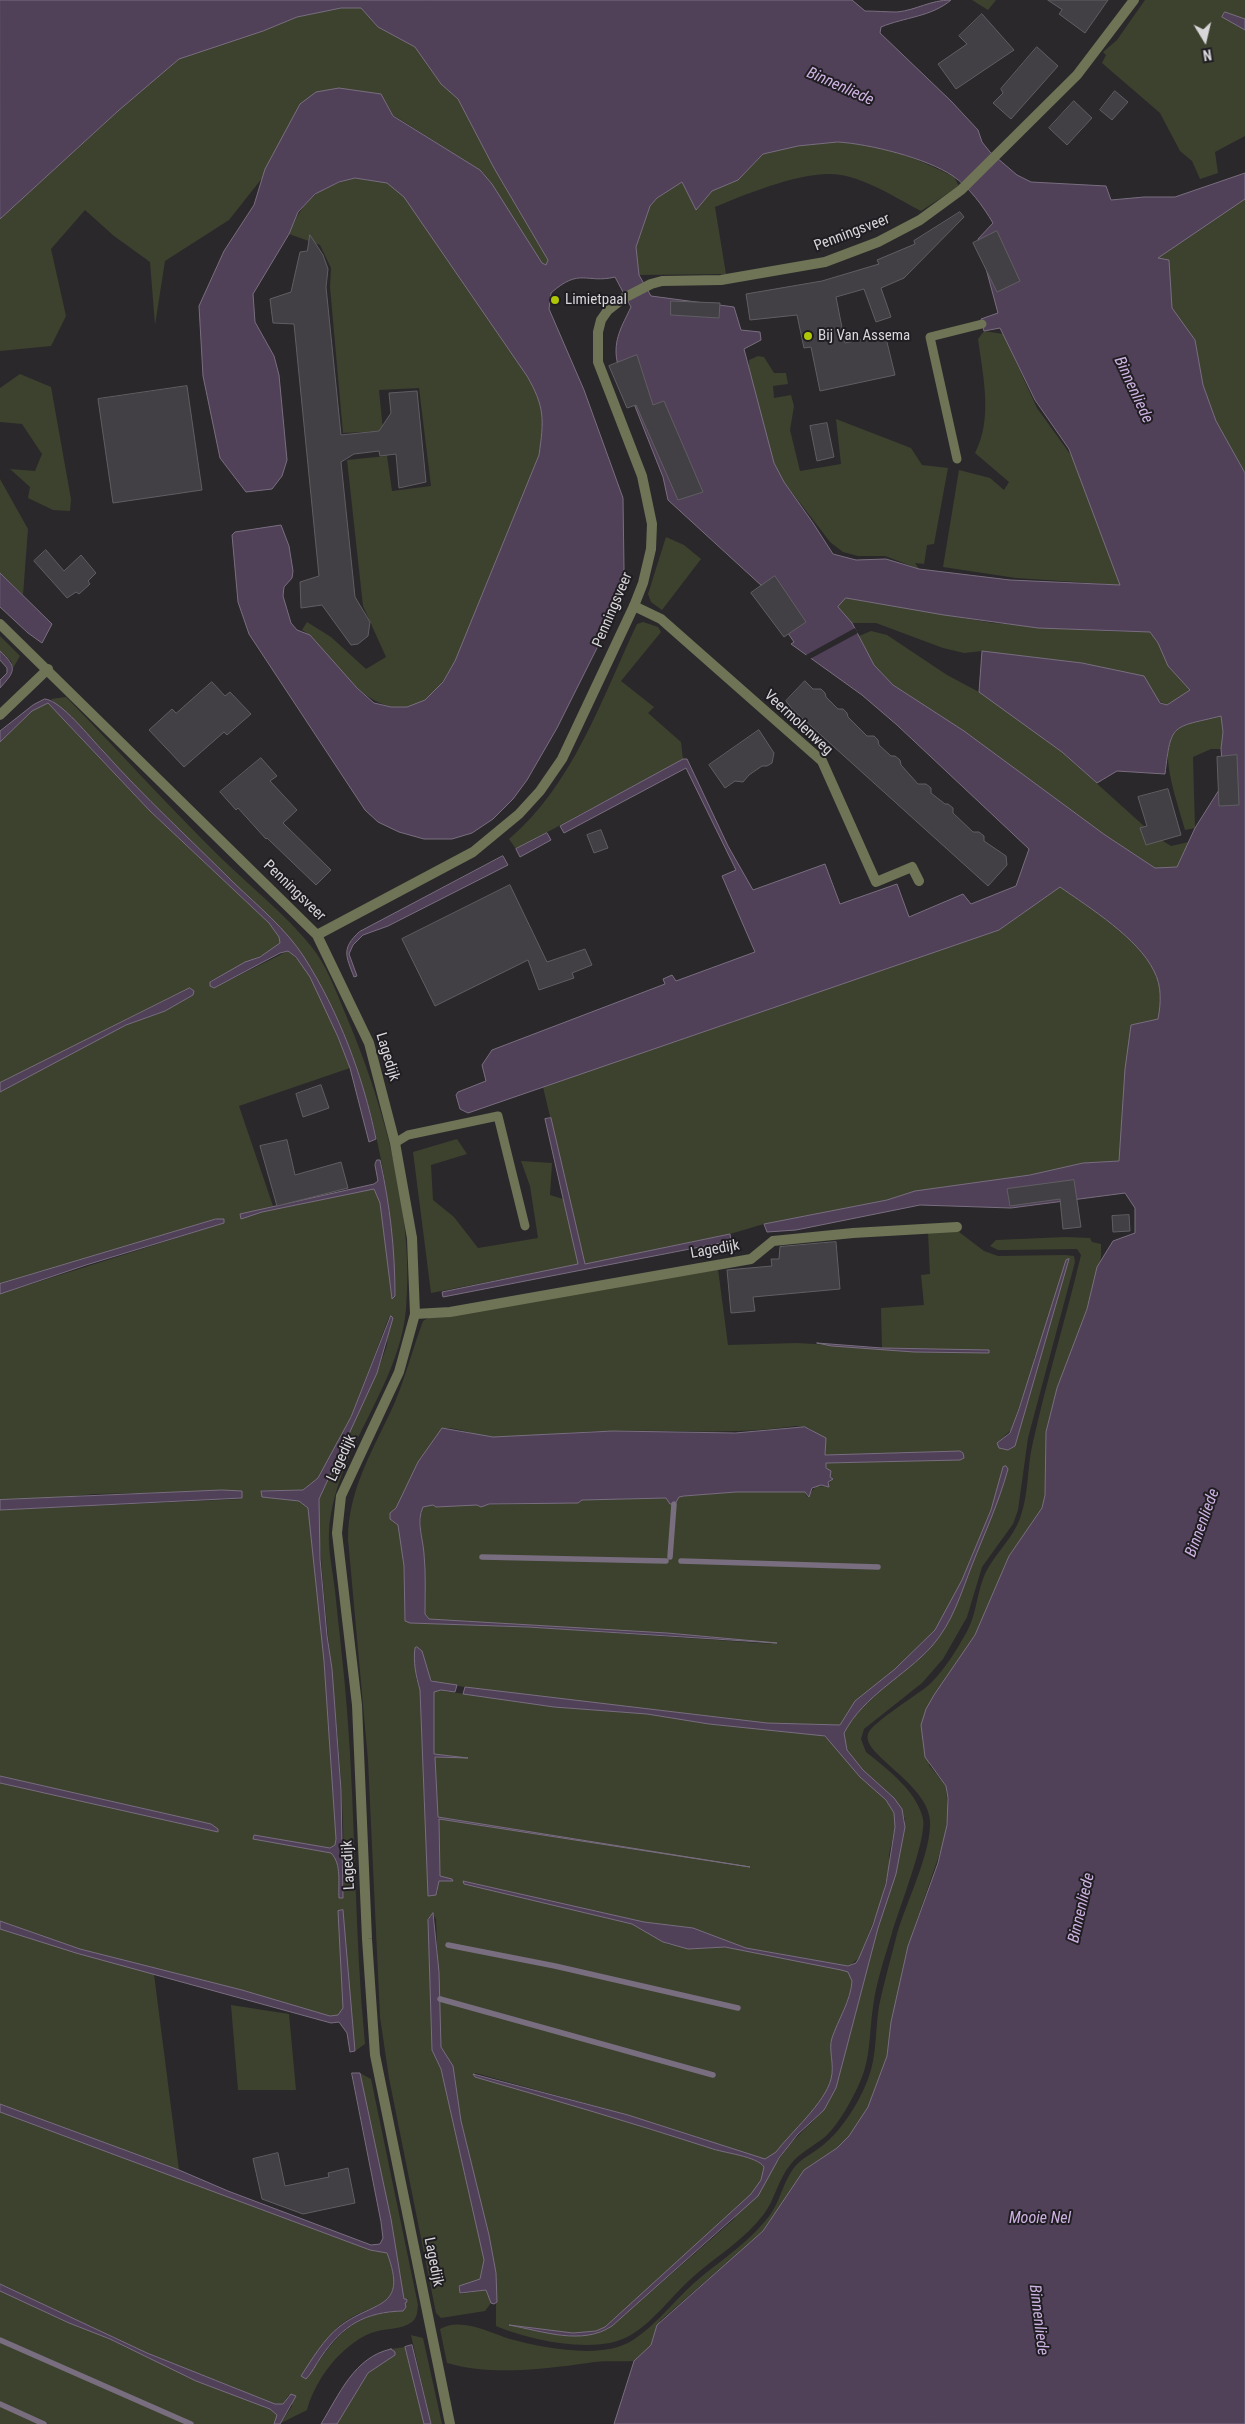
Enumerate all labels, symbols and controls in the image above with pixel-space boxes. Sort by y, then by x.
north arrow [1180,15,1230,65]
text: N [1202,46,1213,63]
water label: Binnenliede [804,64,876,110]
street label: Penningsveer [812,210,892,256]
place label: Limietpaal [565,291,627,309]
marker: Limietpaal [549,294,561,306]
place label: Bij Van Assema [818,327,910,345]
marker: Bij Van Assema [802,330,814,342]
water label: Binnenliede [1109,354,1157,426]
street label: Penningsveer [589,570,637,650]
street label: Veermolenweg [760,687,836,759]
street label: Penningsveer [259,857,329,925]
street label: Lagedijk [371,1031,403,1083]
street label: Lagedijk [689,1237,741,1263]
street label: Lagedijk [323,1432,361,1484]
water label: Binnenliede [1182,1486,1224,1560]
street label: Lagedijk [339,1840,359,1890]
water label: Binnenliede [1065,1871,1099,1945]
water label: Mooie Nel [1009,2209,1071,2229]
street label: Lagedijk [419,2236,447,2288]
water label: Binnenliede [1024,2283,1052,2357]

